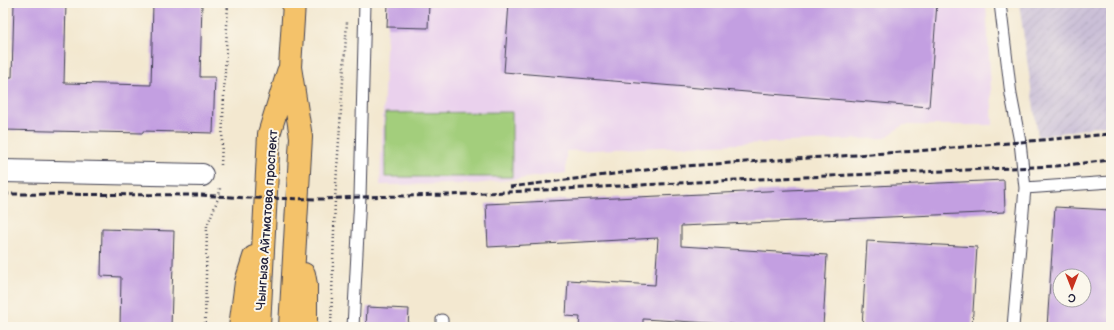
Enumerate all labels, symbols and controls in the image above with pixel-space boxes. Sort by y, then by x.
street label: Чынгыза Айтматова проспект [253,129,281,311]
north arrow [1052,268,1092,308]
text: С [1068,291,1076,304]

